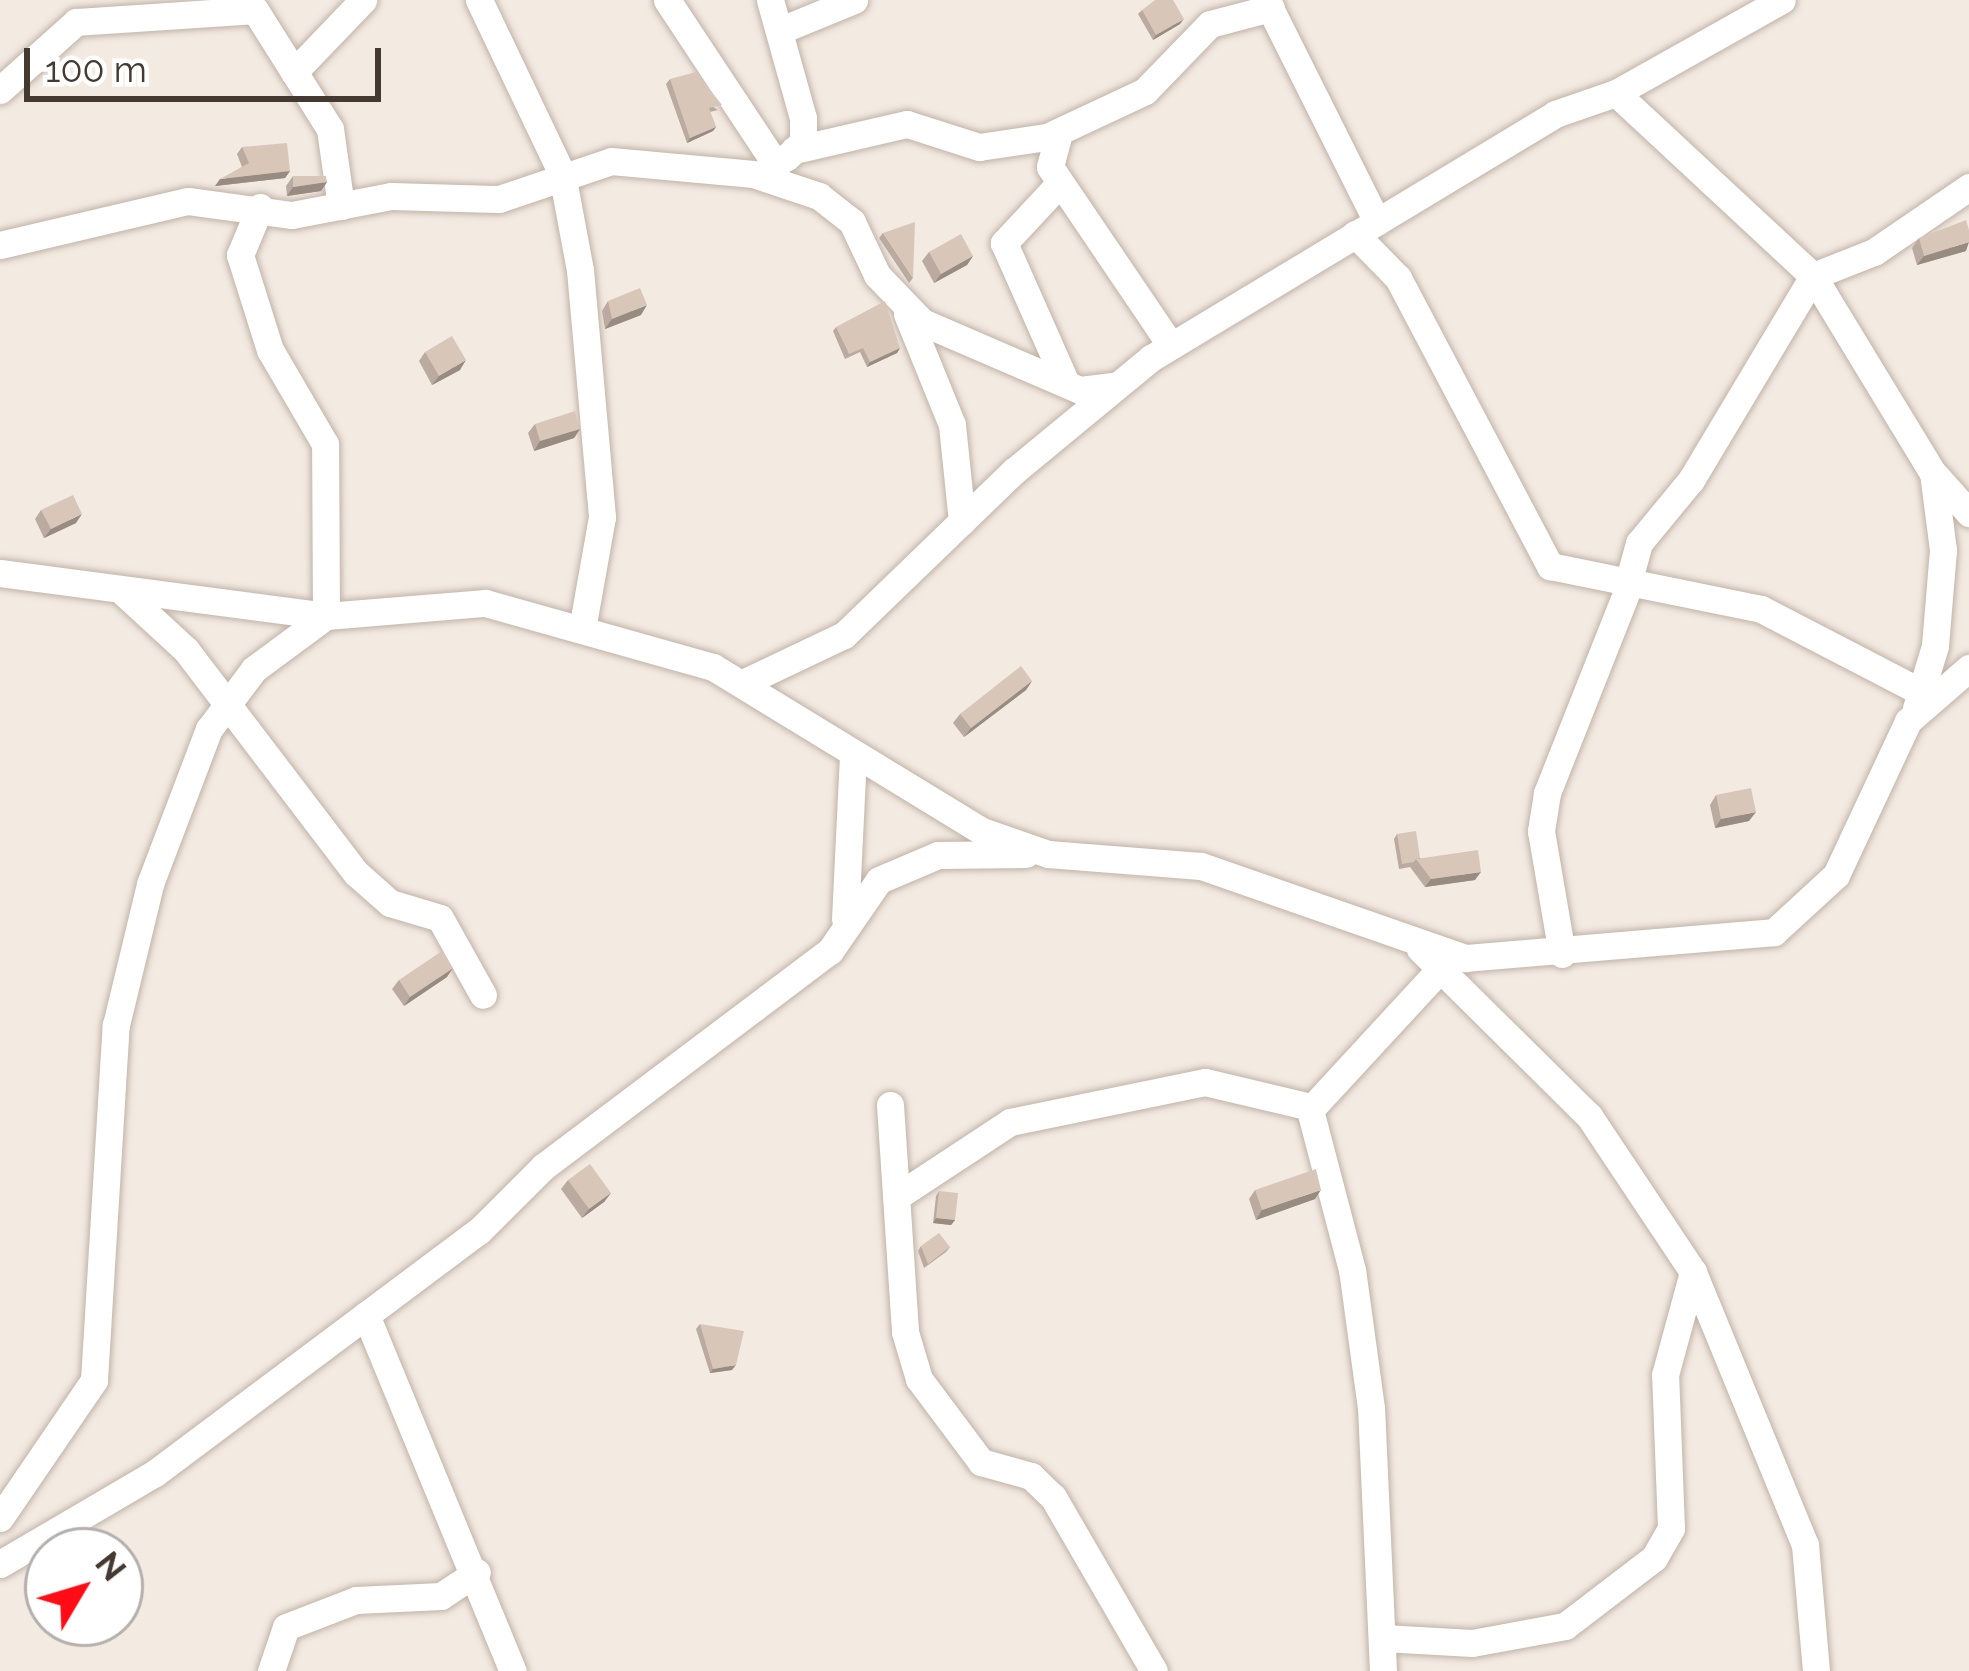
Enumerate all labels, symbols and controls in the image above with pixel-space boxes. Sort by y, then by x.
scale bar [30,24,387,98]
text: 100 m [45,48,147,90]
north arrow [24,1527,144,1647]
text: N [87,1544,134,1588]

